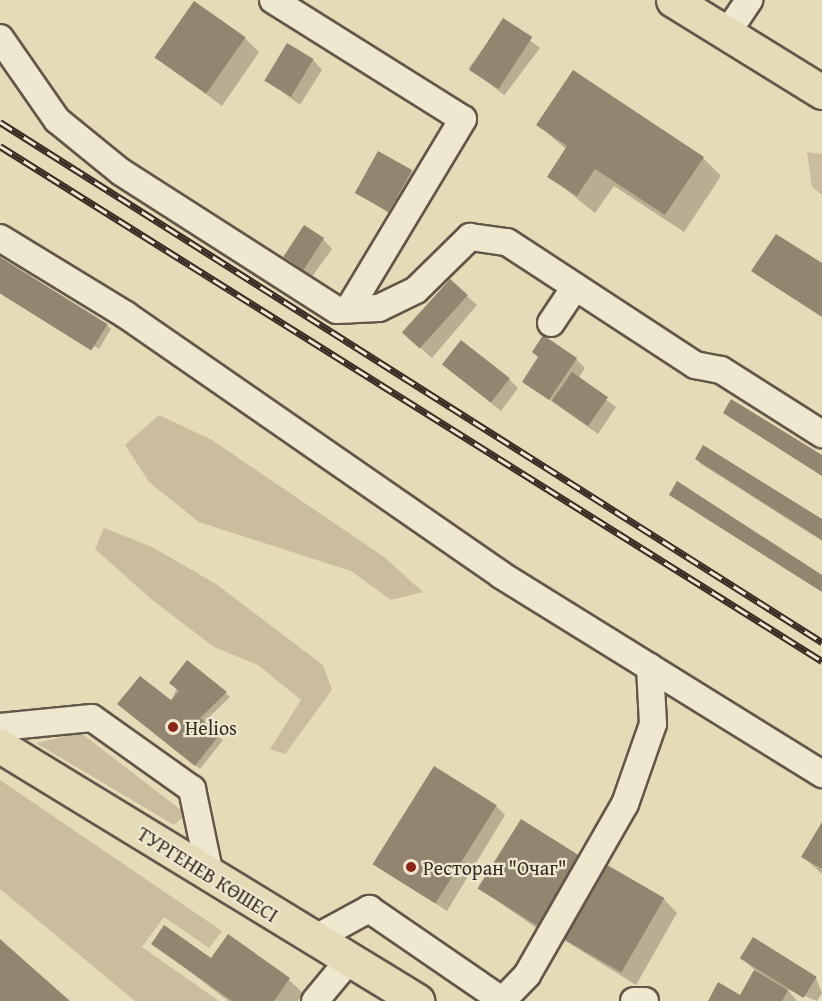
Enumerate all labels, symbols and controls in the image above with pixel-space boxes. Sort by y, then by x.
place label: Helios [185,715,237,739]
marker: Helios [166,720,180,734]
street label: ТУРГЕНЕВ КӨШЕСІ [133,821,283,927]
place label: Ресторан "Очаг" [423,855,567,879]
marker: Ресторан "Очаг" [404,860,418,874]

